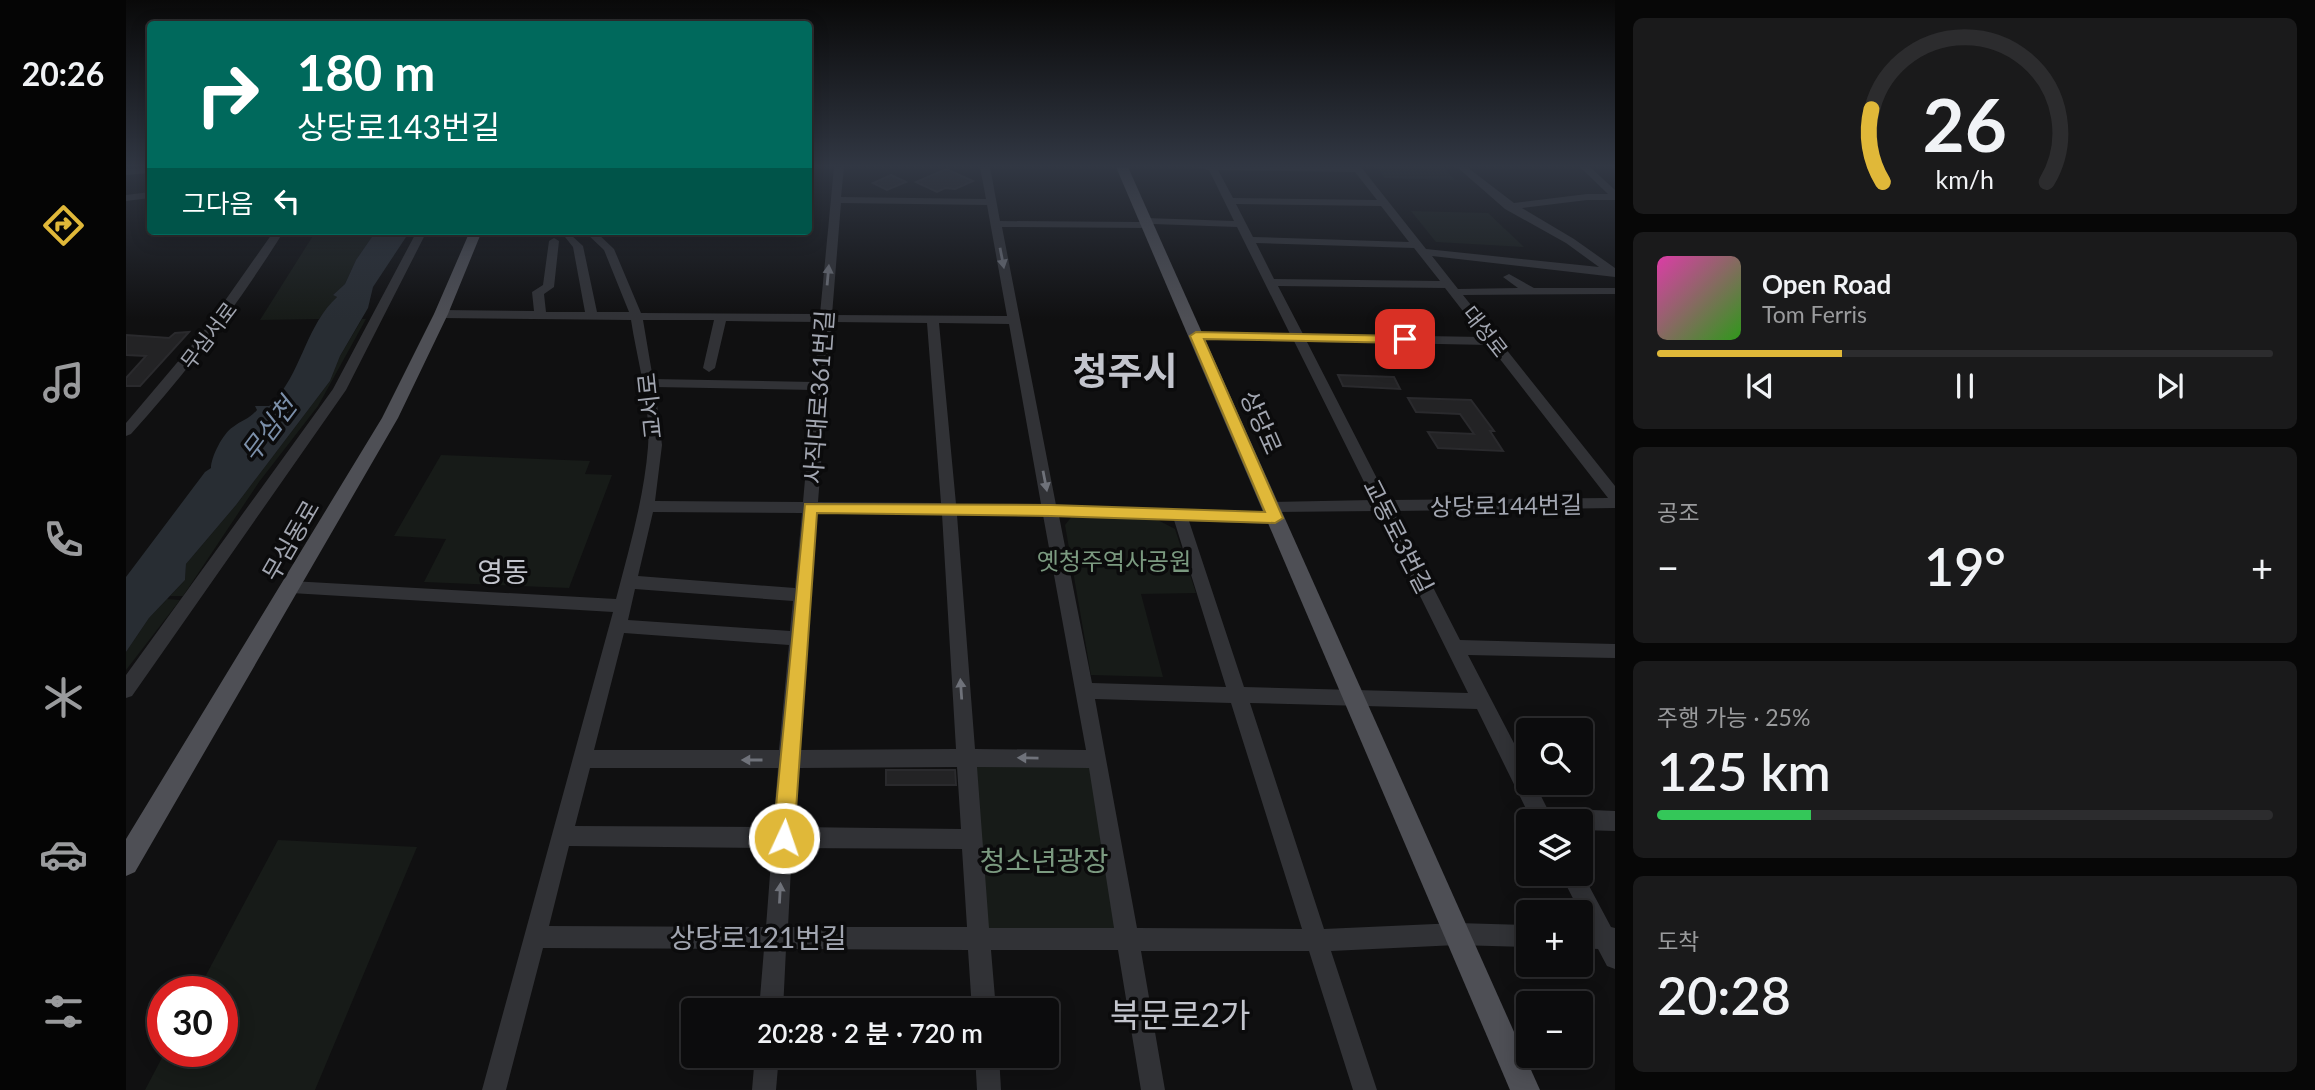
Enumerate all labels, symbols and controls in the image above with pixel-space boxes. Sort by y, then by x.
text: 180 m [297,43,435,101]
icon: right [182,49,273,140]
text: 20:26 [22,54,104,93]
text: 26 [1923,81,2007,169]
text: 상당로143번길 [297,107,500,146]
text: km/h [1936,164,1994,194]
icon: left [268,182,306,220]
text: 그다음 [182,187,254,219]
icon: directions [39,201,88,250]
one-way arrow [997,247,1008,269]
one-way arrow [823,264,834,286]
text: Open Road [1762,268,1891,300]
street label: 무심서로 [175,297,241,373]
street label: 대성로 [1458,300,1514,362]
text: Tom Ferris [1762,300,1867,328]
street label: 사직대로361번길 [797,309,839,485]
pin [1375,309,1435,369]
icon: arrive [1386,320,1424,358]
district label: 청주시 [1073,347,1177,393]
icon: music [39,358,88,407]
icon: previous [1741,367,1779,405]
icon: pause [1946,367,1984,405]
icon: next [2151,367,2189,405]
street label: 교서로 [631,372,667,440]
street label: 상당로 [1235,386,1289,458]
water label: 무심천 [234,388,304,467]
one-way arrow [1040,470,1051,492]
street label: 교동로3번길 [1358,474,1440,598]
street label: 상당로144번길 [1430,489,1582,521]
street label: 무심동로 [255,495,325,585]
text: 공조 [1657,498,1699,526]
icon: phone [39,515,88,564]
text: 19° [1924,535,2006,597]
text: − [1657,544,1679,590]
text: + [2251,544,2273,590]
park label: 옛청주역사공원 [1037,546,1191,575]
district label: 영동 [477,554,529,588]
icon: climate [39,673,88,722]
one-way arrow [956,677,967,699]
text: 주행 가능 · 25% [1657,703,1810,731]
map controls [1516,718,1593,1068]
button: search [1516,718,1593,795]
text: 125 km [1657,740,1831,802]
one-way arrow [1017,752,1039,764]
one-way arrow [741,754,763,766]
position arrow [747,801,821,875]
button: layers [1516,809,1593,886]
icon: car [39,830,88,879]
park label: 청소년광장 [980,843,1108,877]
one-way arrow [775,882,786,904]
button: + [1516,900,1593,977]
street label: 상당로121번길 [669,920,847,954]
text: 도착 [1657,927,1699,955]
text: 20:28 [1657,964,1791,1026]
speed limit sign: 30 [147,976,238,1067]
icon: filters [39,987,88,1036]
button: − [1516,991,1593,1068]
district label: 북문로2가 [1110,994,1250,1034]
text: 20:28 · 2 분 · 720 m [757,1017,983,1049]

